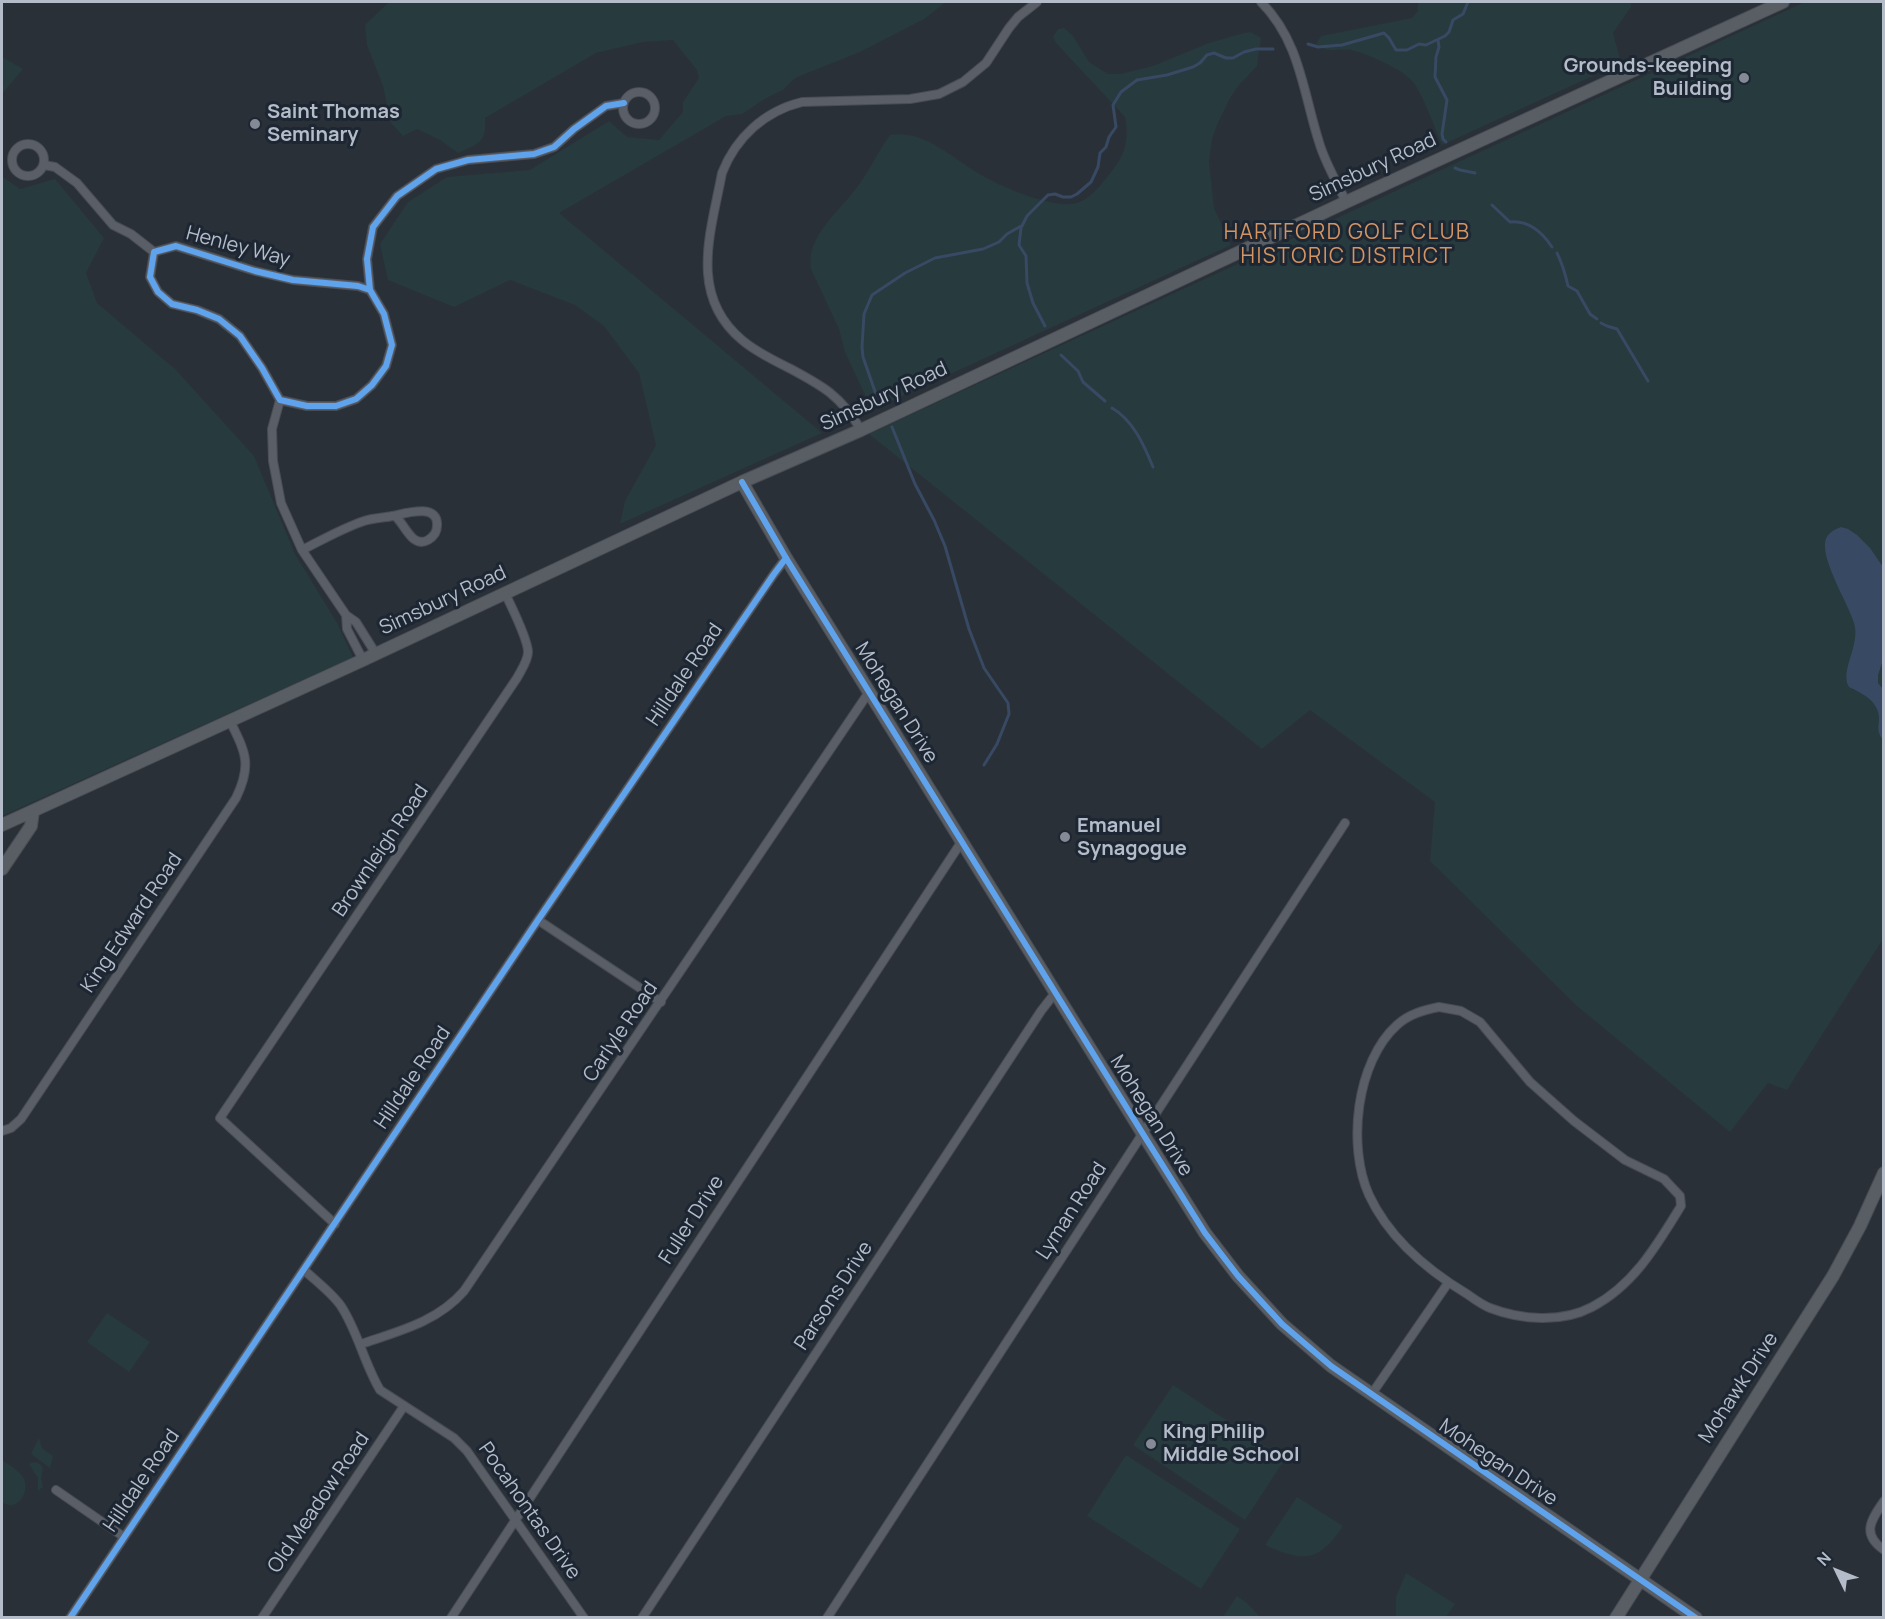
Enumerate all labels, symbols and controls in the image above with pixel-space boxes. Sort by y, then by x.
place label: Grounds-keeping Building [1564,54,1732,101]
marker: Grounds-keeping Building [1737,71,1751,85]
place label: Saint Thomas Seminary [267,100,400,147]
marker: Saint Thomas Seminary [248,117,262,131]
street label: Simsbury Road [1306,128,1440,208]
district label: HARTFORD GOLF CLUB HISTORIC DISTRICT [1224,220,1470,270]
street label: Henley Way [183,222,293,272]
street label: Simsbury Road [817,357,951,437]
street label: Simsbury Road [376,561,510,641]
street label: Hilldale Road [642,619,728,731]
street label: Mohegan Drive [849,638,943,768]
street label: Brownleigh Road [328,780,434,922]
place label: Emanuel Synagogue [1077,814,1187,861]
marker: Emanuel Synagogue [1058,830,1072,844]
street label: King Edward Road [76,848,188,998]
street label: Carlyle Road [579,977,663,1087]
street label: Hilldale Road [370,1022,456,1134]
street label: Mohegan Drive [1104,1051,1198,1181]
street label: Lyman Road [1032,1158,1112,1264]
street label: Fuller Drive [654,1171,730,1269]
street label: Parsons Drive [790,1237,878,1355]
street label: Mohawk Drive [1694,1328,1784,1448]
street label: Mohegan Drive [1434,1415,1562,1511]
place label: King Philip Middle School [1163,1420,1300,1467]
street label: Hilldale Road [99,1425,185,1537]
street label: Old Meadow Road [263,1428,375,1578]
marker: King Philip Middle School [1144,1437,1158,1451]
street label: Pocahontas Drive [473,1438,585,1584]
north arrow [1807,1541,1867,1601]
text: N [1812,1547,1836,1570]

